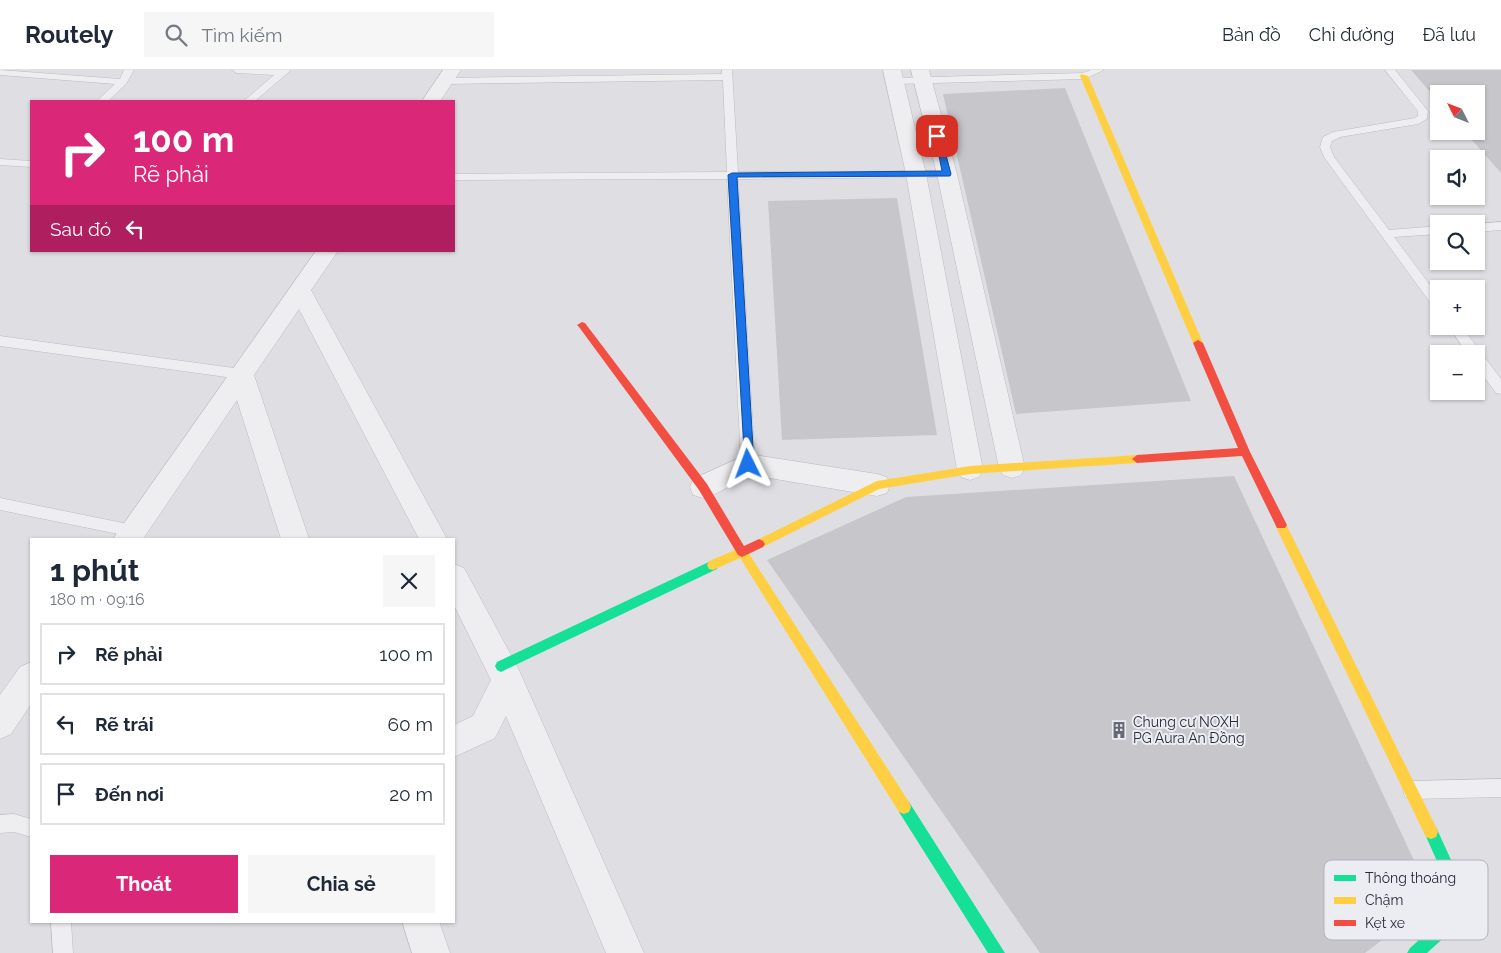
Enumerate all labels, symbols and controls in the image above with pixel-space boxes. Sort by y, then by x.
search box [144,12,494,57]
text: Routely [25,20,114,49]
icon: search [162,21,190,49]
text: Tìm kiếm [202,24,282,46]
text: Bản đồ [1222,24,1281,45]
text: Chỉ đường [1309,24,1394,45]
text: Đã lưu [1422,24,1476,45]
north arrow [1430,85,1485,140]
map controls [1430,85,1485,400]
pin [916,115,958,157]
text: 100 m [133,119,234,160]
icon: right [50,120,115,185]
icon: arrive [923,122,951,150]
button: sound [1430,150,1485,205]
text: Rẽ phải [133,161,209,187]
icon: left [121,215,149,243]
button: search [1430,215,1485,270]
text: Sau đó [50,218,111,240]
button: + [1430,280,1485,335]
button: − [1430,345,1485,400]
position arrow [721,437,773,489]
text: 1 phút [50,553,139,588]
button: close [383,555,435,607]
text: 180 m · 09:16 [50,590,145,609]
icon: right [52,640,80,668]
text: Rẽ phải [95,643,163,665]
text: 100 m [379,643,433,665]
icon: left [52,710,80,738]
text: Rẽ trái [95,713,154,735]
text: 60 m [388,713,433,735]
place label: Chung cư NOXH PG Aura An Đồng [1133,714,1245,746]
building icon: Chung cư NOXH PG Aura An Đồng [1109,720,1129,740]
icon: arrive [52,780,80,808]
text: Đến nơi [95,783,164,805]
text: 20 m [389,783,433,805]
button: Thoát [50,855,238,913]
button: Chia sẻ [248,855,435,913]
legend [1324,860,1488,940]
text: Thông thoáng [1365,870,1456,886]
text: Chậm [1365,892,1403,908]
text: Kẹt xe [1365,915,1405,931]

